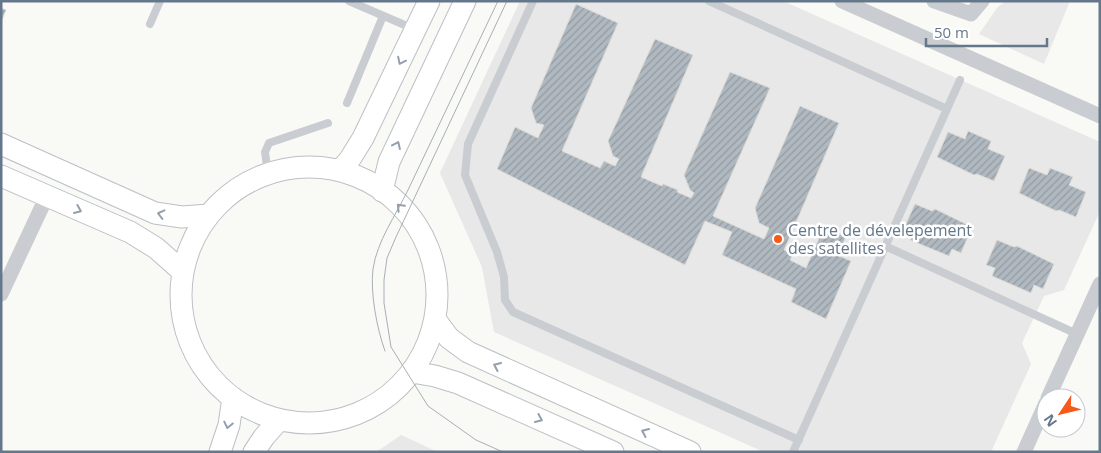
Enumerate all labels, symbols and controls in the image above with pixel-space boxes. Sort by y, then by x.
scale bar [926,15,1047,47]
text: 50 m [934,22,969,42]
one-way arrow [396,56,407,65]
one-way arrow [391,141,401,150]
one-way arrow [73,203,82,214]
one-way arrow [397,203,406,212]
one-way arrow [156,209,165,220]
place label: Centre de dévelepement des satellites [788,219,972,259]
marker: Centre de dévelepement des satellites [772,233,784,245]
one-way arrow [493,361,502,372]
north arrow [1036,388,1086,438]
text: N [1039,411,1061,431]
one-way arrow [534,413,543,423]
one-way arrow [224,421,234,430]
one-way arrow [641,427,650,438]

